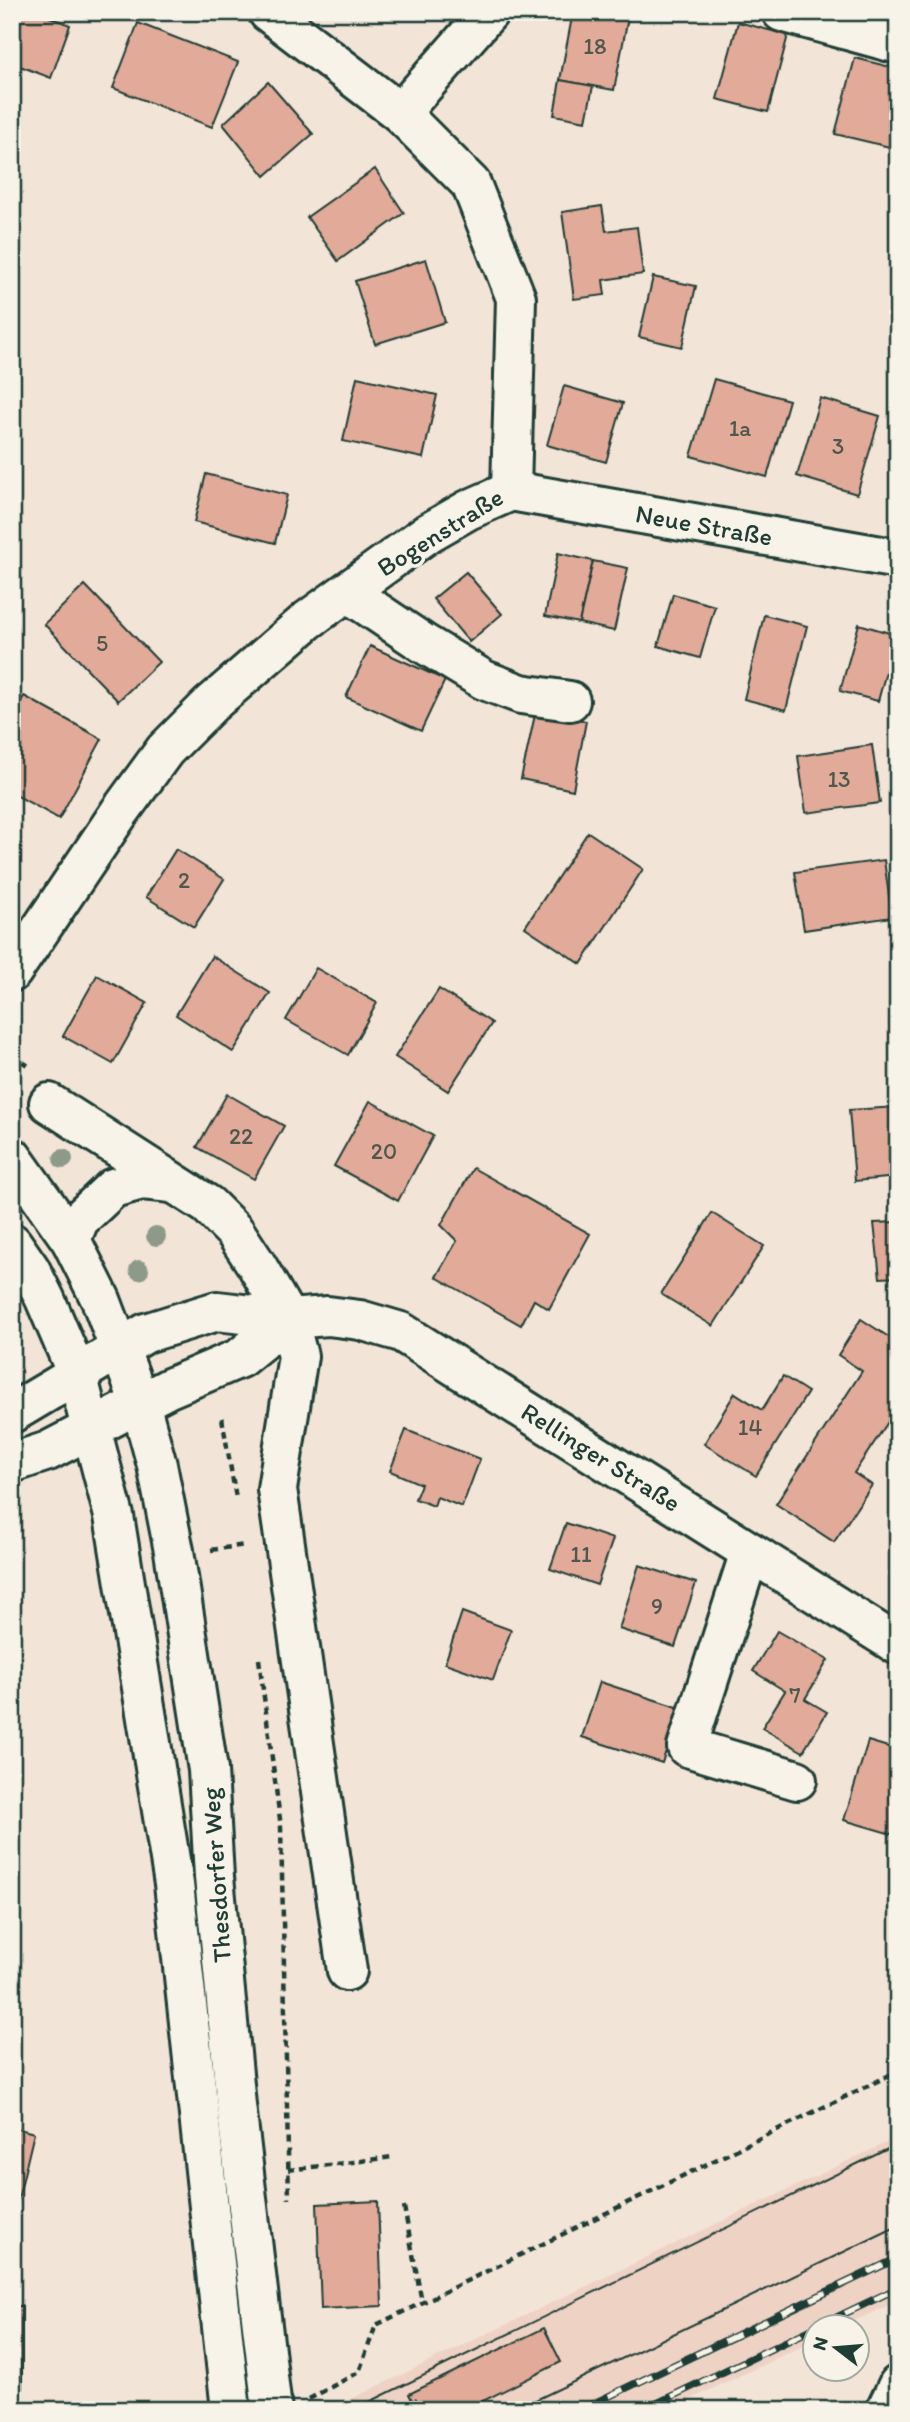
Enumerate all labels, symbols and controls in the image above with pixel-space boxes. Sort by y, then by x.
house number: 18 [583,32,607,60]
house number: 1a [729,414,751,442]
house number: 3 [832,432,844,460]
street label: Bogenstraße [371,481,509,583]
street label: Neue Straße [633,497,775,553]
house number: 5 [96,629,108,657]
house number: 13 [827,765,851,793]
house number: 2 [178,866,190,894]
house number: 22 [229,1122,253,1150]
house number: 20 [371,1137,397,1165]
street label: Rellinger Straße [515,1395,687,1519]
house number: 14 [738,1413,762,1441]
house number: 11 [570,1540,592,1568]
house number: 9 [651,1592,663,1620]
house number: 7 [789,1681,801,1709]
street label: Thesdorfer Weg [194,1786,238,1964]
north arrow [802,2314,872,2384]
text: N [807,2334,833,2353]

